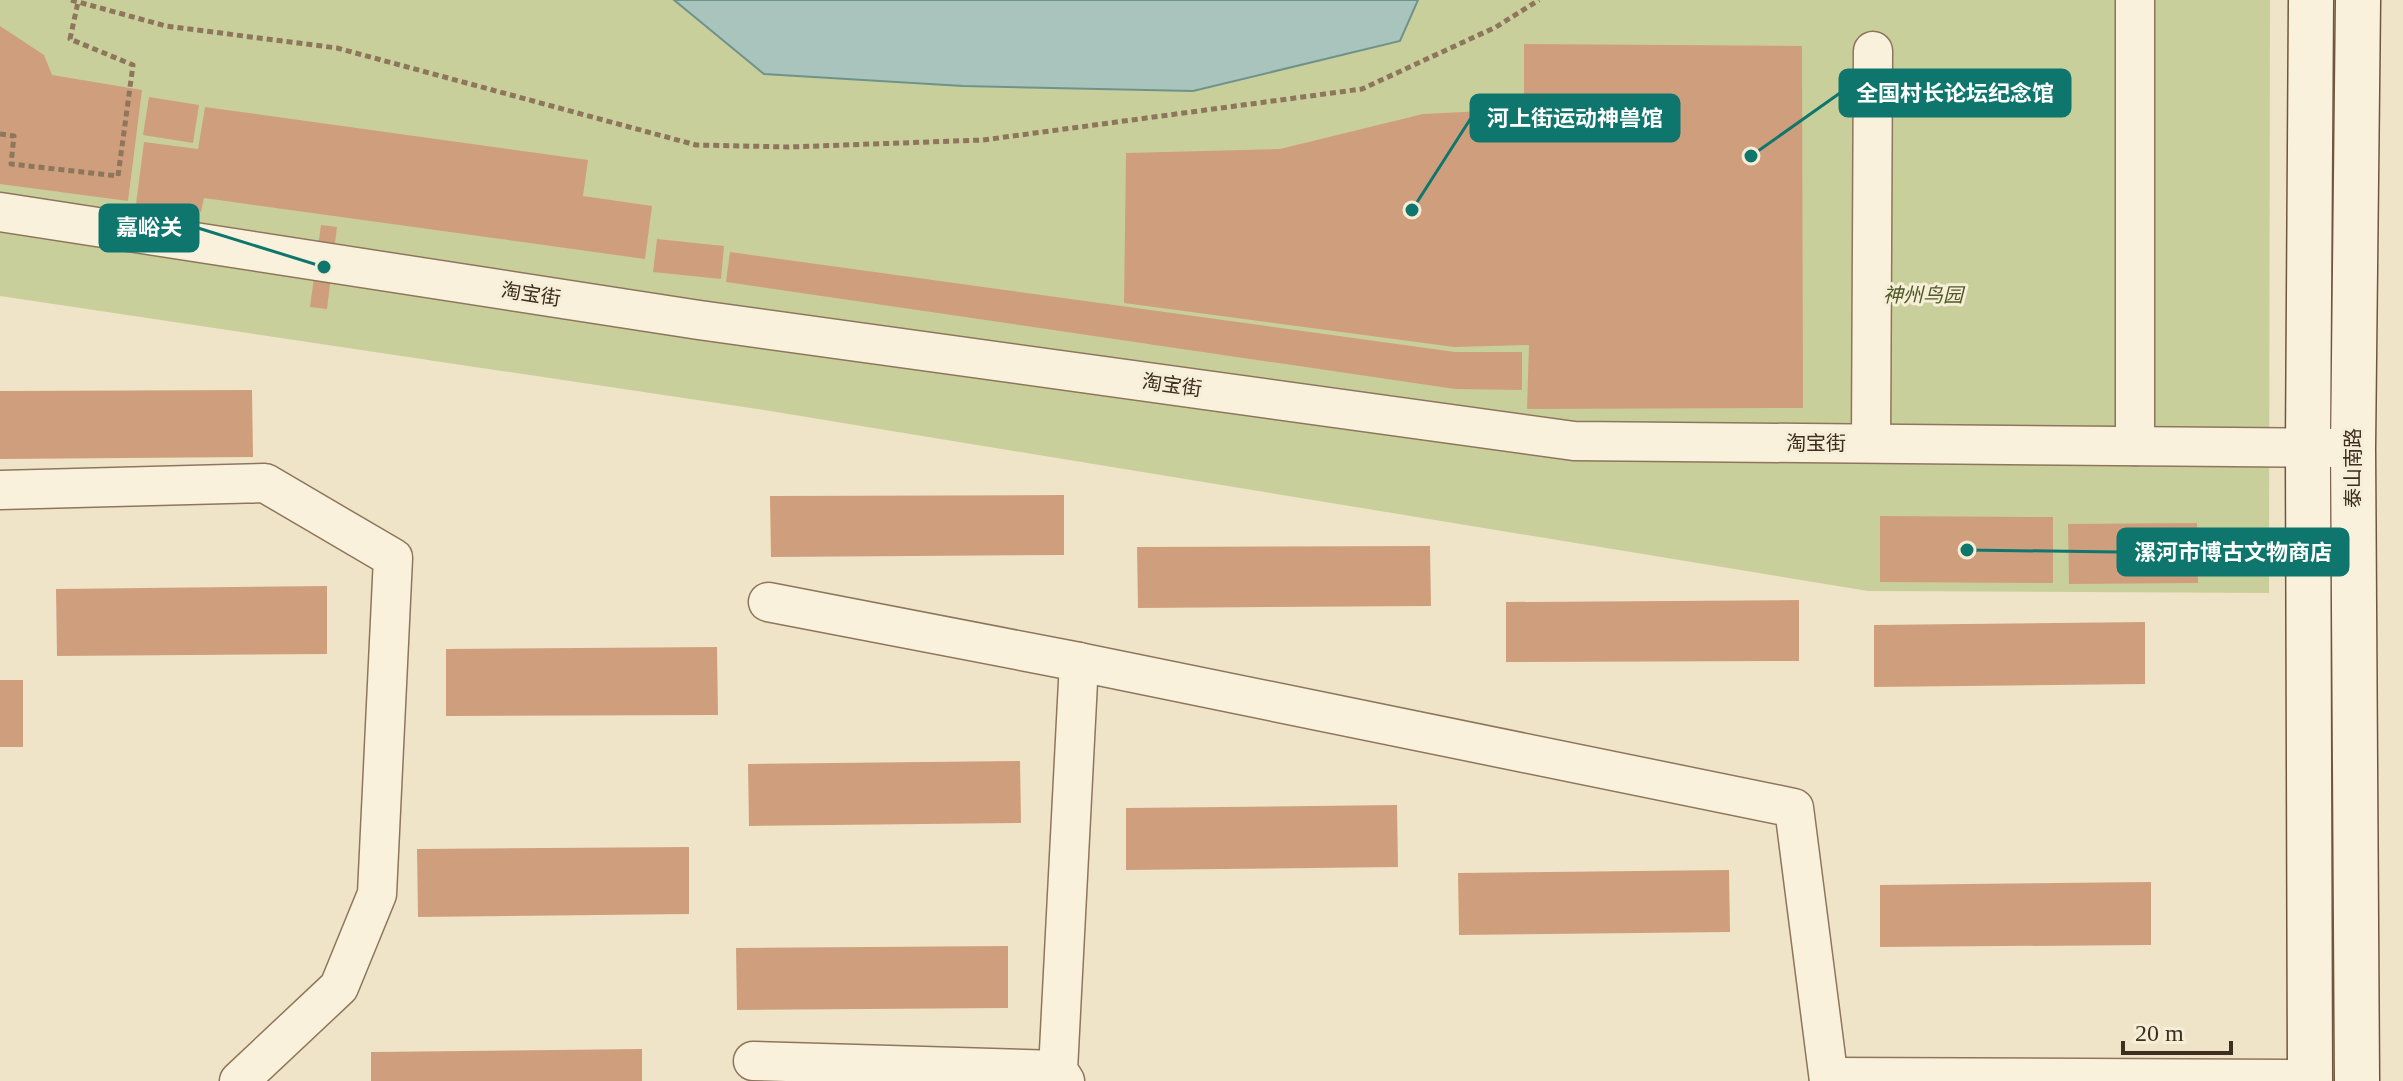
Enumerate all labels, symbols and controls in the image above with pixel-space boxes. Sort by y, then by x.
callout: 全国村长论坛纪念馆 [1840,70,2070,116]
text: 全国村长论坛纪念馆 [1856,81,2054,106]
callout: 河上街运动神兽馆 [1471,95,1679,141]
text: 河上街运动神兽馆 [1487,106,1663,131]
callout: 嘉峪关 [100,205,198,251]
text: 嘉峪关 [116,215,182,240]
street label: 淘宝街 [500,278,562,310]
park label: 神州鸟园 [1883,284,1966,306]
street label: 淘宝街 [1141,370,1203,400]
street label: 泰山南路 [2342,428,2364,508]
street label: 淘宝街 [1786,432,1846,454]
callout: 漯河市博古文物商店 [2118,529,2348,575]
text: 漯河市博古文物商店 [2134,540,2332,565]
scale bar [2123,1005,2231,1055]
text: 20 m [2135,1020,2184,1046]

